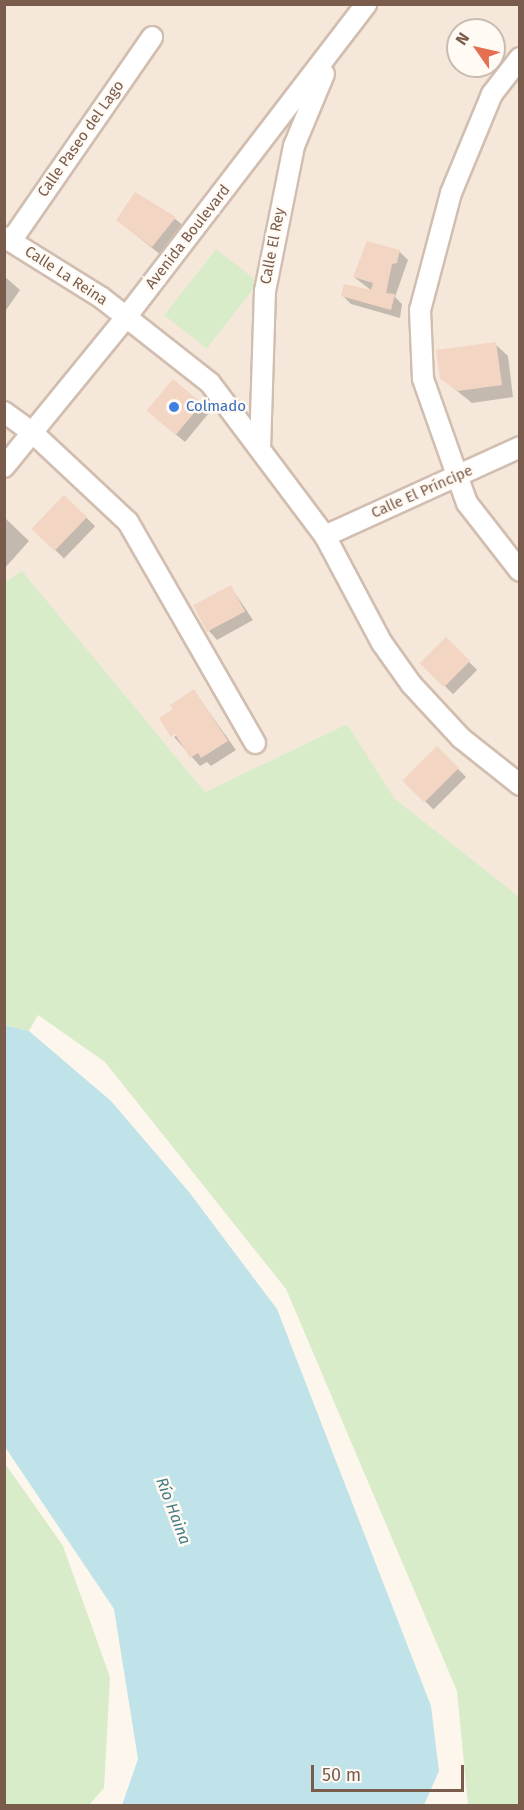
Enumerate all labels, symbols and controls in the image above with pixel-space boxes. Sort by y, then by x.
north arrow [446,18,506,78]
text: N [451,29,473,48]
street label: Calle Paseo del Lago [34,77,128,201]
street label: Avenida Boulevard [142,181,234,293]
street label: Calle El Rey [257,206,289,286]
street label: Calle La Reina [21,243,111,309]
place label: Colmado [186,398,246,416]
marker: Colmado [167,400,181,414]
street label: Calle El Príncipe [368,462,476,522]
water label: Río Haina [151,1475,195,1547]
scale bar [314,1753,467,1791]
text: 50 m [322,1764,361,1786]

